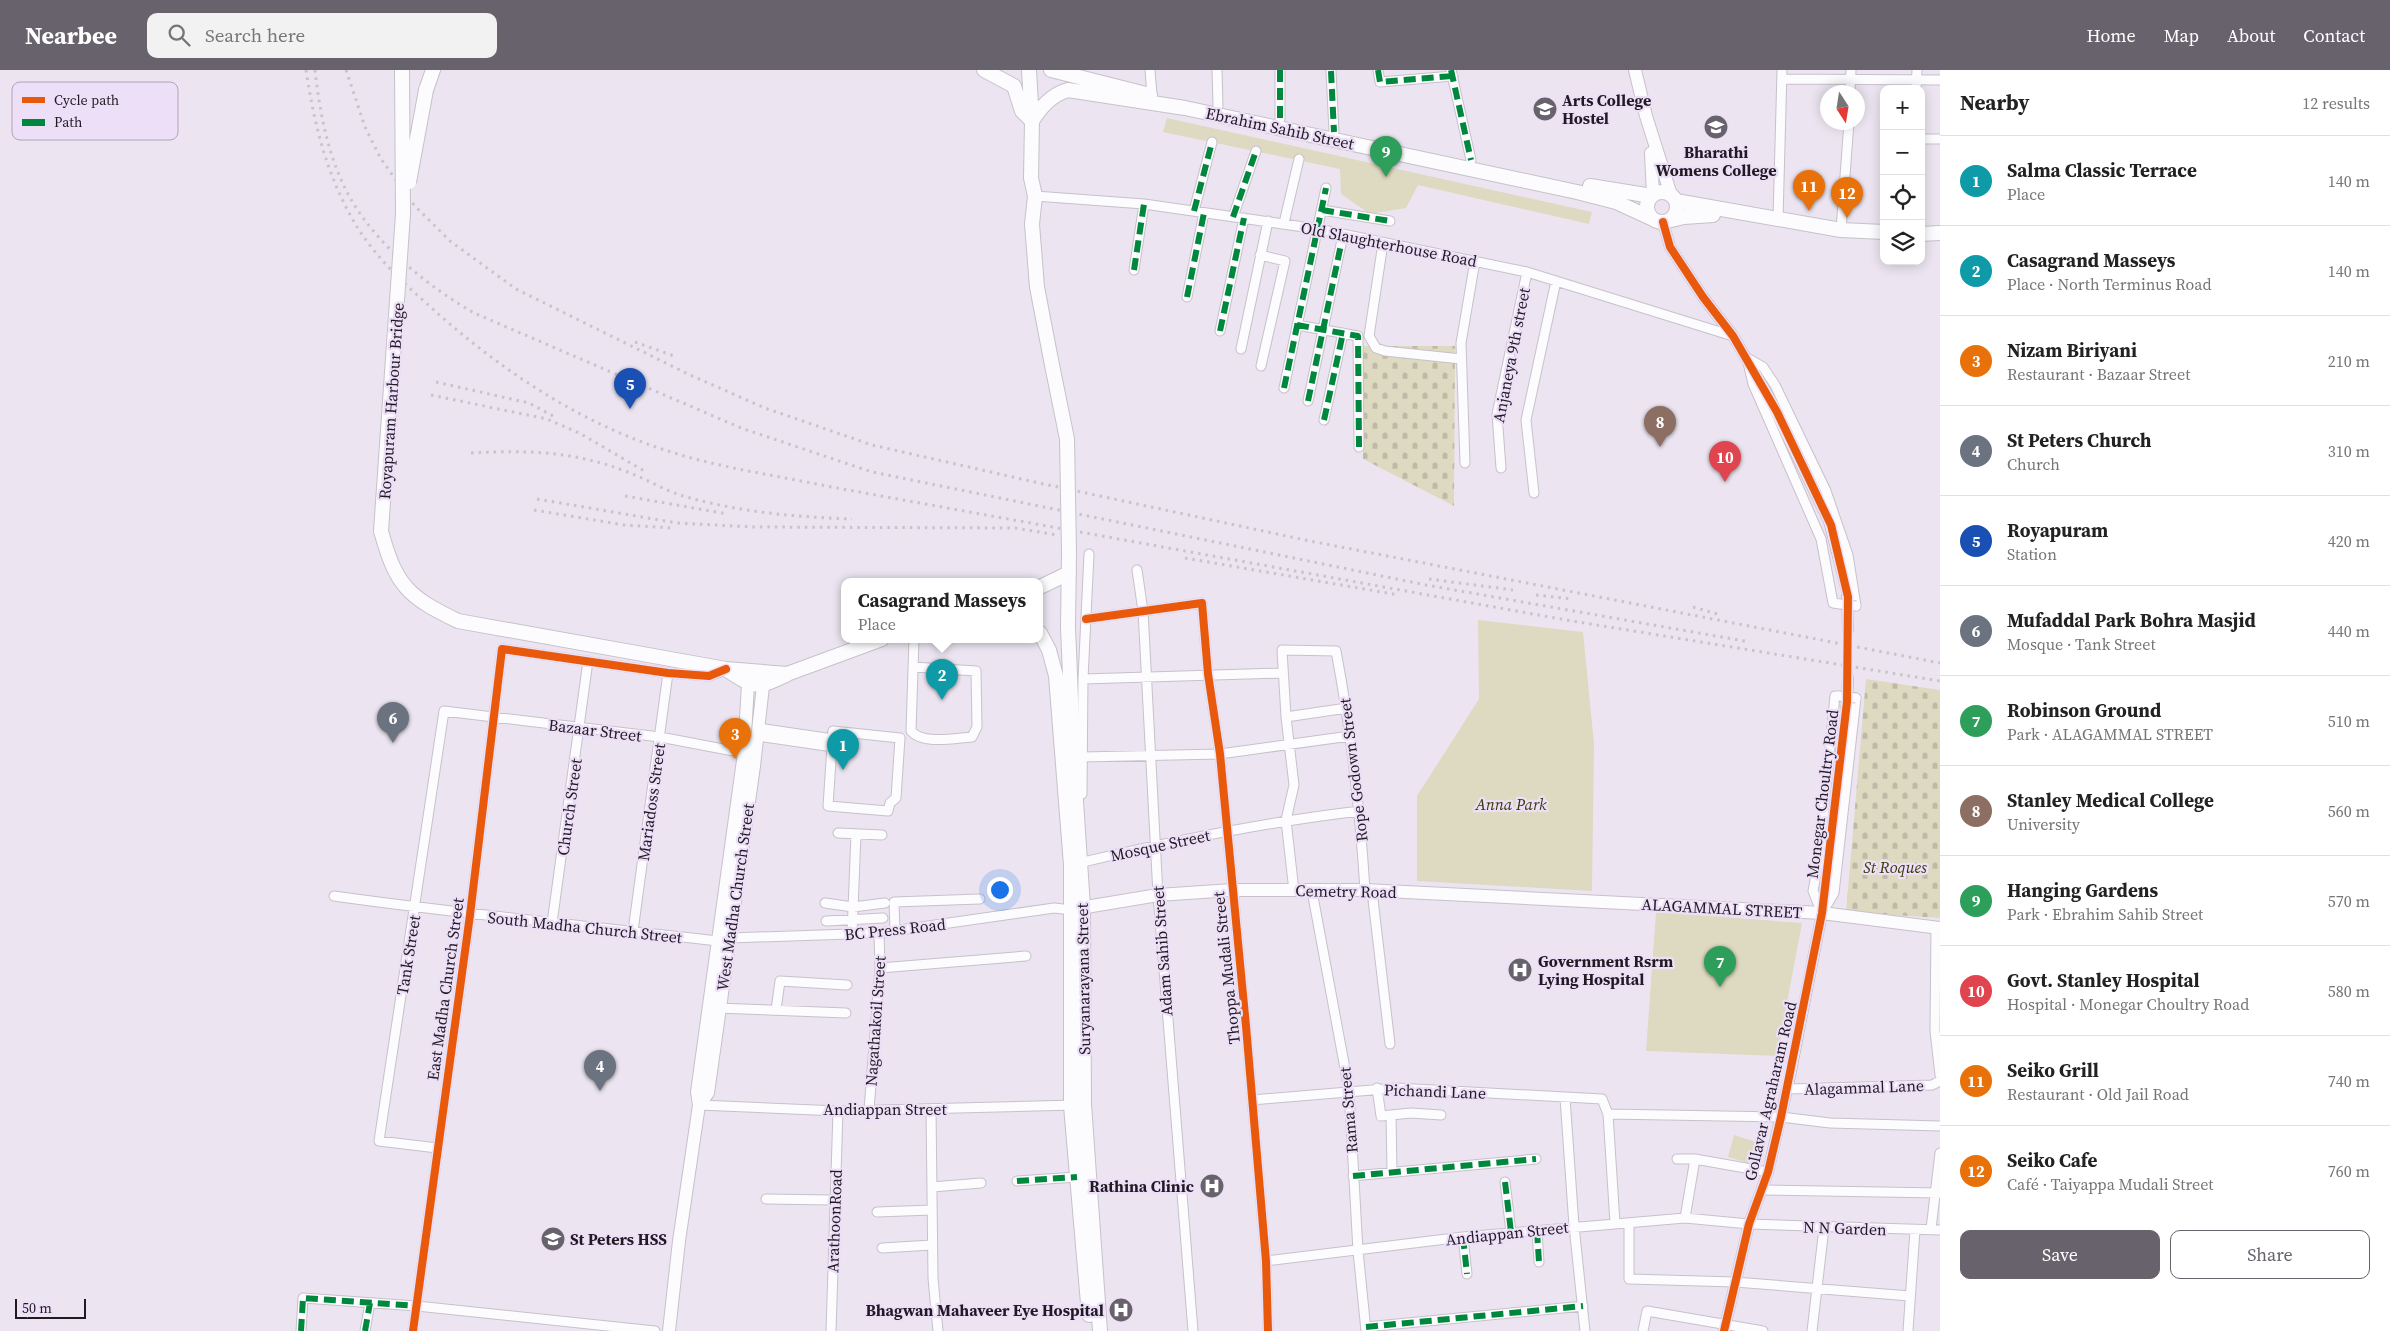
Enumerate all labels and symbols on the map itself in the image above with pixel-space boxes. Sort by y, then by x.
legend [12,82,178,140]
north arrow [1820,85,1865,130]
place label: Arts College Hostel [1562,89,1651,129]
text: Cycle path [54,90,119,110]
school or university icon: Arts College Hostel [1532,96,1558,122]
street label: Ebrahim Sahib Street [1204,102,1357,155]
text: Path [54,112,82,132]
school or university icon: Bharathi Womens College [1703,114,1729,140]
pin: 9 [1370,136,1402,177]
place label: Bharathi Womens College [1655,141,1777,181]
pin: 11 [1793,170,1825,211]
pin: 12 [1831,177,1863,218]
street label: Old Slaughterhouse Road [1299,216,1479,272]
street label: Anjaneya 9th street [1487,285,1535,424]
street label: Royapuram Harbour Bridge [373,302,409,500]
pin: 5 [614,368,646,409]
pin: 8 [1644,406,1676,447]
pin: 10 [1709,441,1741,482]
pin: 2 [926,659,958,700]
street label: Rope Godown Street [1333,696,1373,843]
pin: 6 [377,702,409,743]
street label: Monegar Choultry Road [1801,708,1843,880]
street label: Bazaar Street [547,713,644,747]
pin: 3 [719,718,751,759]
pin: 1 [827,729,859,770]
street label: Mariadoss Street [632,741,670,862]
street label: Church Street [551,756,587,857]
park label: Anna Park [1474,793,1547,815]
street label: West Madha Church Street [711,801,759,992]
street label: Mosque Street [1108,824,1213,866]
park label: St Roques [1863,856,1927,878]
your location [987,877,1013,903]
street label: Cemetry Road [1295,879,1397,903]
street label: Adam Sahib Street [1146,884,1178,1017]
street label: Thoppa Mudali Street [1207,890,1245,1045]
street label: ALAGAMMAL STREET [1641,893,1803,923]
street label: East Madha Church Street [421,895,469,1082]
street label: Suryanarayana Street [1071,902,1095,1055]
street label: South Madha Church Street [487,906,684,948]
street label: Tank Street [391,913,425,997]
street label: BC Press Road [843,913,947,945]
pin: 7 [1704,946,1736,987]
place label: Government Rsrm Lying Hospital [1538,950,1674,990]
street label: Nagathakoil Street [859,954,891,1087]
hospital icon: Government Rsrm Lying Hospital [1507,957,1533,983]
street label: Gollavar Agraharam Road [1739,999,1801,1183]
pin: 4 [584,1050,616,1091]
street label: Rama Street [1333,1065,1363,1154]
street label: Alagammal Lane [1804,1074,1924,1100]
street label: Pichandi Lane [1383,1078,1487,1104]
street label: Andiappan Street [823,1098,947,1120]
street label: ArathoonRoad [821,1169,847,1273]
hospital icon: Rathina Clinic [1199,1173,1225,1199]
place label: Rathina Clinic [1089,1175,1194,1197]
street label: Andiappan Street [1445,1216,1570,1250]
street label: N N Garden [1803,1216,1887,1240]
school or university icon: St Peters HSS [540,1226,566,1252]
place label: St Peters HSS [570,1228,667,1250]
scale bar [15,1296,86,1319]
hospital icon: Bhagwan Mahaveer Eye Hospital [1108,1297,1134,1323]
place label: Bhagwan Mahaveer Eye Hospital [866,1299,1104,1321]

